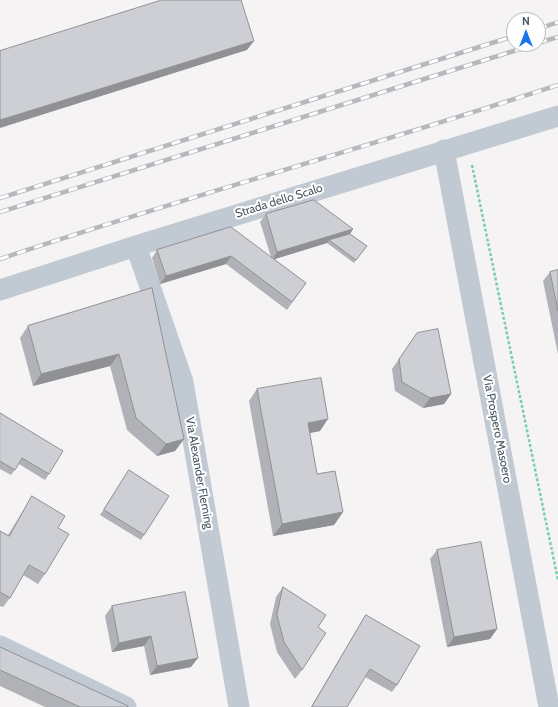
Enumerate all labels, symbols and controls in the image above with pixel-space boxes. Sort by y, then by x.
north arrow [506,12,546,52]
text: N [522,14,530,28]
street label: Strada dello Scalo [233,181,325,221]
street label: Via Prospero Masoero [479,374,515,484]
street label: Via Alexander Fleming [182,416,216,530]

